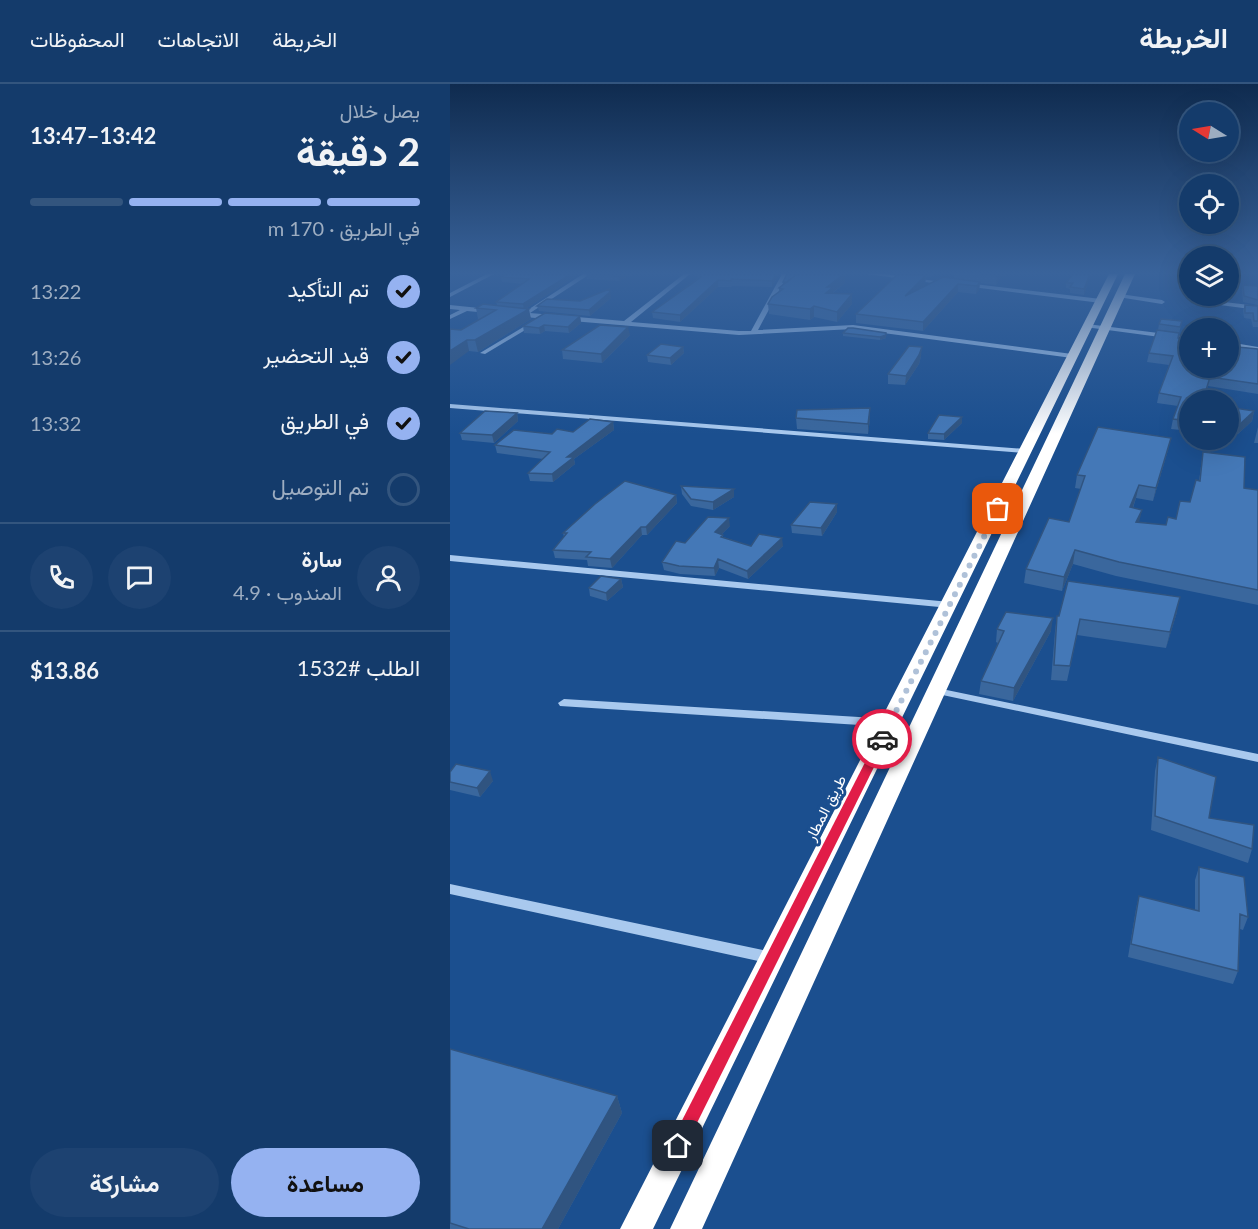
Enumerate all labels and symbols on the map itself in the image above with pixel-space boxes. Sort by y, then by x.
north arrow [1179,102,1239,162]
pin [972,483,1023,534]
courier [852,709,912,769]
street label: طريق المطار [800,772,851,845]
pin [652,1120,703,1171]

